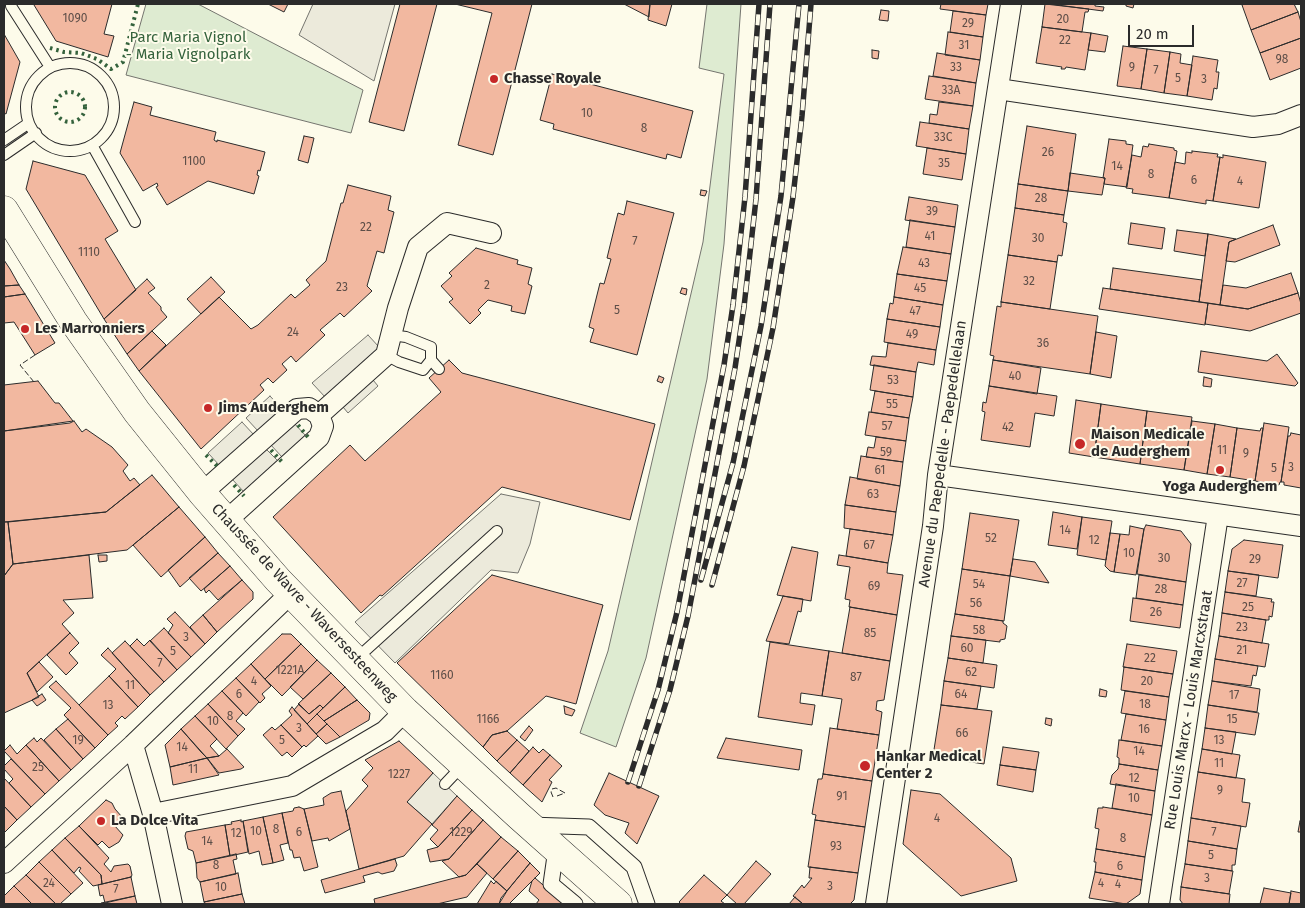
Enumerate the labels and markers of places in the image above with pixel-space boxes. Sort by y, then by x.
place label: Chasse Royale [504,70,601,88]
marker: Chasse Royale [488,73,500,85]
place label: Les Marronniers [35,320,145,338]
marker: Les Marronniers [19,323,31,335]
place label: Jims Auderghem [218,399,329,417]
marker: Jims Auderghem [202,402,214,414]
place label: Maison Medicale de Auderghem [1091,426,1205,461]
marker: Maison Medicale de Auderghem [1073,437,1087,451]
marker: Yoga Auderghem [1214,464,1226,476]
place label: Yoga Auderghem [1163,478,1277,496]
place label: Hankar Medical Center 2 [876,748,982,783]
marker: Hankar Medical Center 2 [858,759,872,773]
place label: La Dolce Vita [111,812,199,830]
marker: La Dolce Vita [95,815,107,827]

